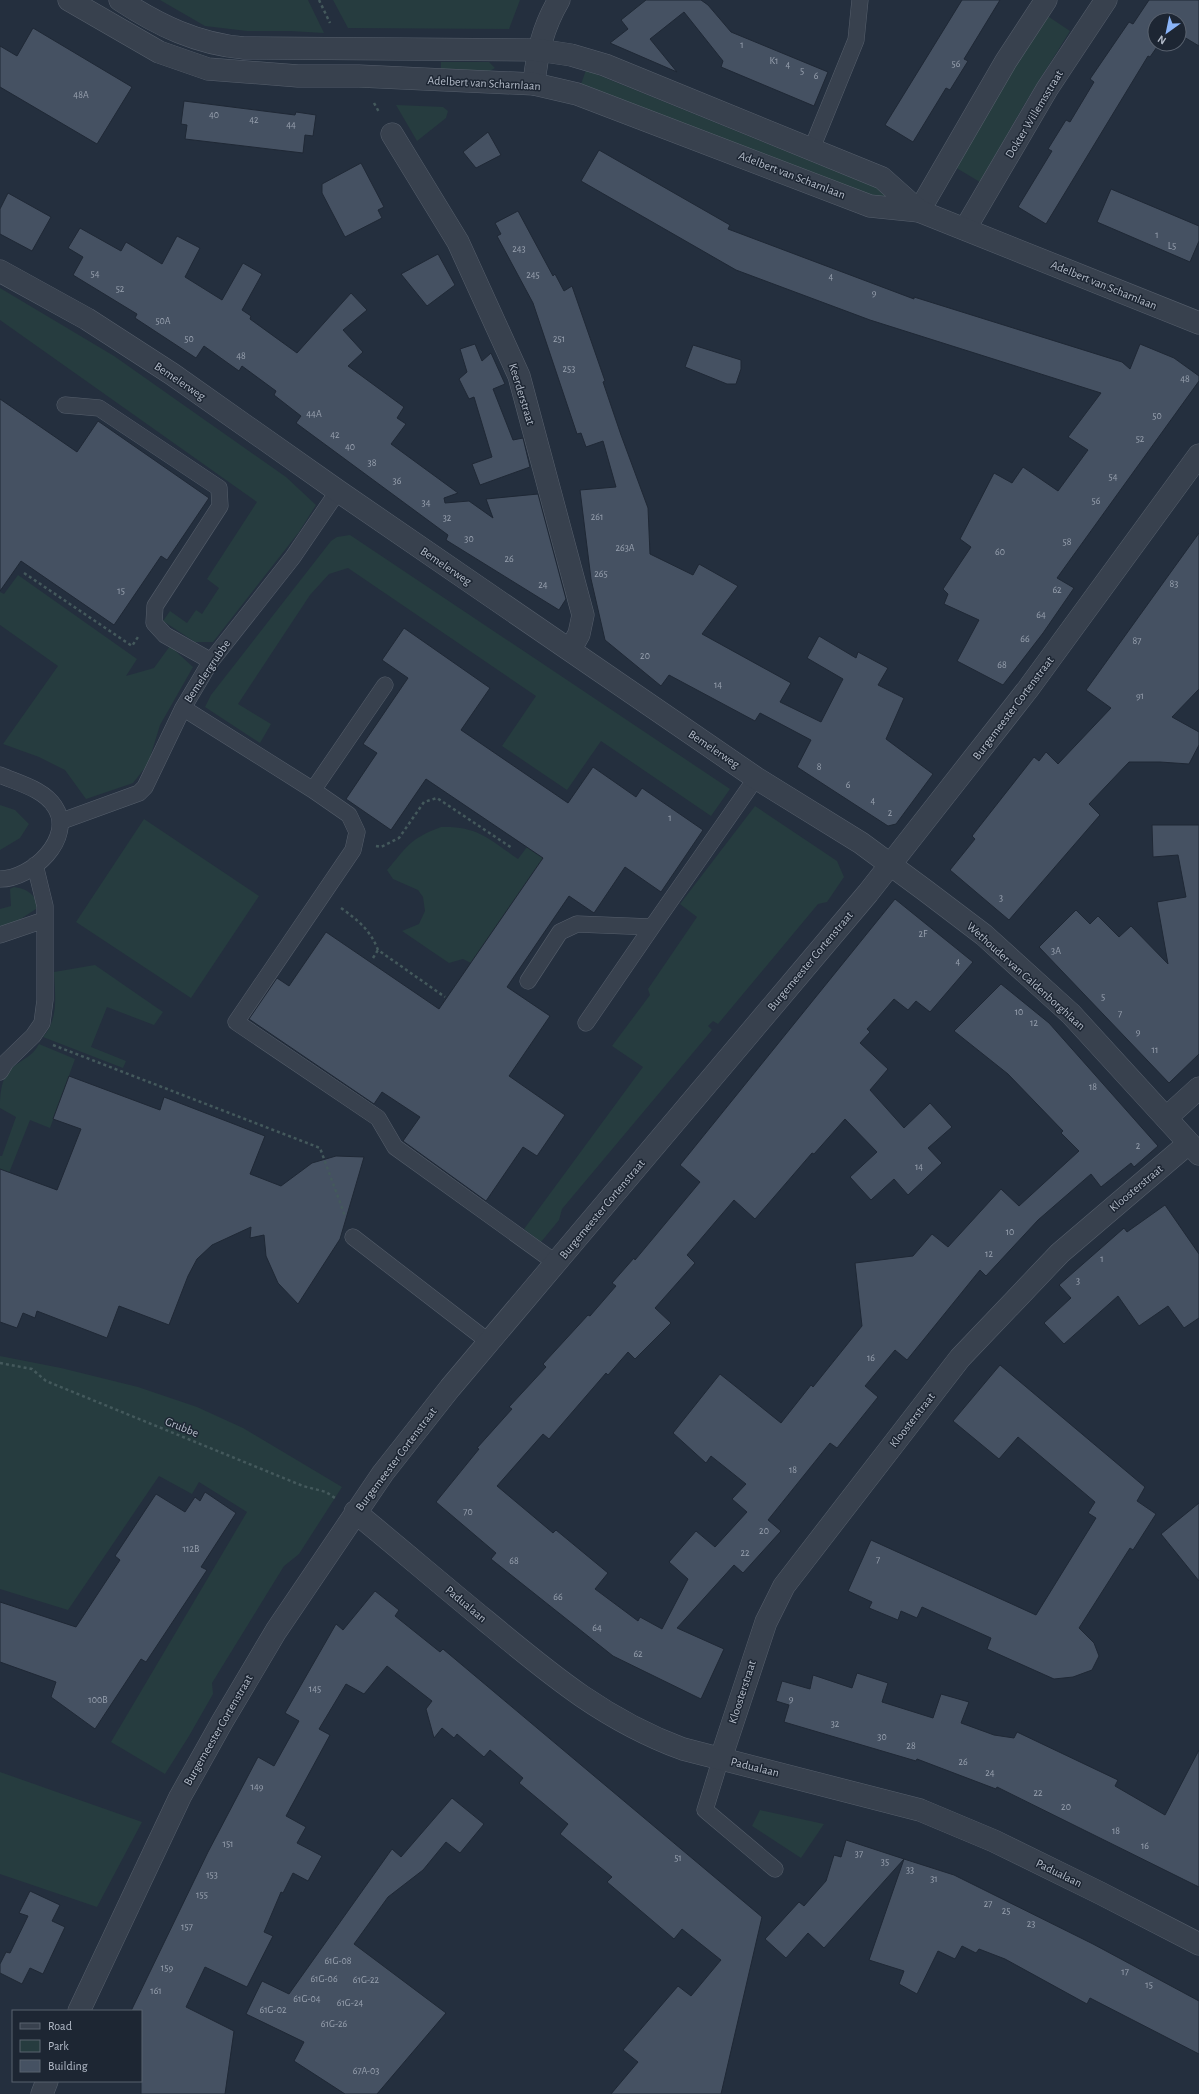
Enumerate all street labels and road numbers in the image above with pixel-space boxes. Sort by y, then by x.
street label: Dokter Willemsstraat [1003,68,1065,160]
street label: Adelbert van Scharnlaan [427,74,541,92]
street label: Adelbert van Scharnlaan [737,149,847,201]
street label: Adelbert van Scharnlaan [1049,258,1159,312]
street label: Bemelerweg [152,360,208,402]
street label: Keerderstraat [507,362,537,426]
street label: Bemelerweg [418,545,474,587]
street label: Bemelergrubbe [182,637,232,705]
street label: Burgemeester Cortenstraat [970,654,1056,762]
street label: Bemelerweg [686,728,742,770]
street label: Burgemeester Cortenstraat [765,909,855,1013]
street label: Wethouder van Caldenborghlaan [965,920,1087,1032]
street label: Burgemeester Cortenstraat [557,1157,647,1261]
street label: Kloosterstraat [1107,1162,1165,1214]
street label: Kloosterstraat [887,1390,937,1450]
street label: Burgemeester Cortenstraat [353,1405,439,1513]
street label: Grubbe [164,1415,200,1439]
street label: Padualaan [443,1584,489,1624]
street label: Kloosterstraat [726,1659,758,1725]
street label: Burgemeester Cortenstraat [181,1672,255,1787]
street label: Padualaan [730,1755,780,1779]
street label: Padualaan [1034,1857,1084,1889]

